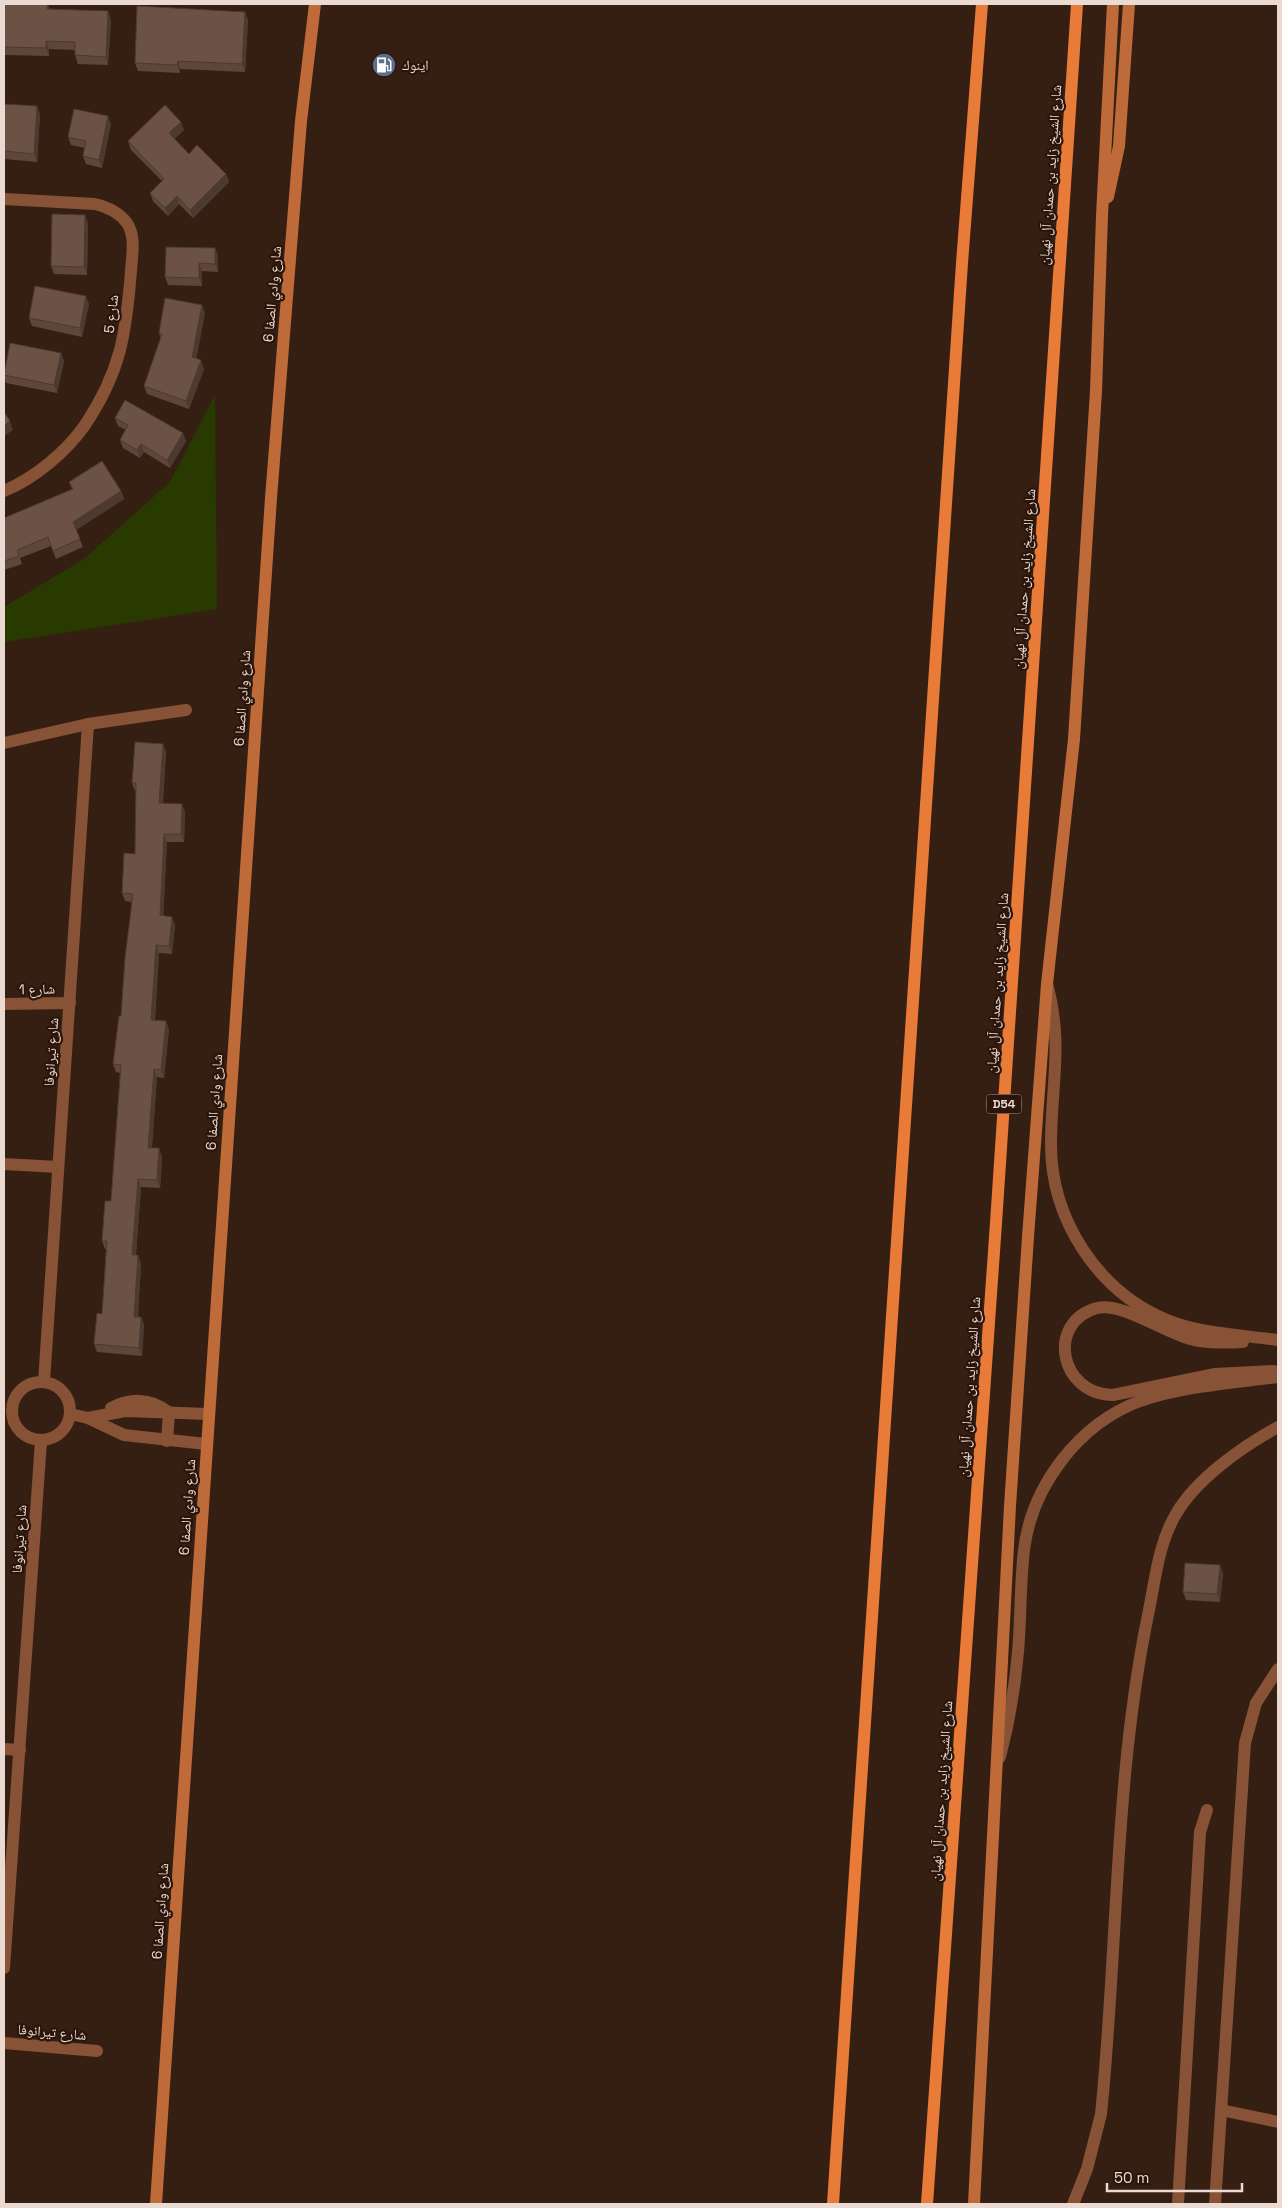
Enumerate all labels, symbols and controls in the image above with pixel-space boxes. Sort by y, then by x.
fuel station icon: اينوك [371,52,397,78]
place label: اينوك [402,56,429,74]
street label: شارع الشيخ زايد بن حمدان آل نهيان [1035,84,1066,266]
street label: شارع وادي الصفا 6 [259,245,288,343]
street label: شارع 5 [100,294,123,334]
street label: شارع الشيخ زايد بن حمدان آل نهيان [1009,488,1040,670]
street label: شارع وادي الصفا 6 [230,649,257,747]
street label: شارع الشيخ زايد بن حمدان آل نهيان [982,892,1013,1074]
street label: شارع 1 [19,980,55,999]
street label: شارع تيرانوفا [40,1017,63,1087]
street label: شارع وادي الصفا 6 [202,1053,229,1151]
road number: D54 [986,1094,1022,1114]
street label: شارع الشيخ زايد بن حمدان آل نهيان [954,1296,985,1478]
street label: شارع وادي الصفا 6 [175,1458,202,1556]
street label: شارع تيرانوفا [8,1504,31,1574]
street label: شارع الشيخ زايد بن حمدان آل نهيان [926,1700,957,1882]
street label: شارع وادي الصفا 6 [148,1862,175,1960]
street label: شارع تيرانوفا [17,2020,87,2045]
scale bar [1107,2160,1242,2192]
text: 50 m [1114,2168,1149,2187]

